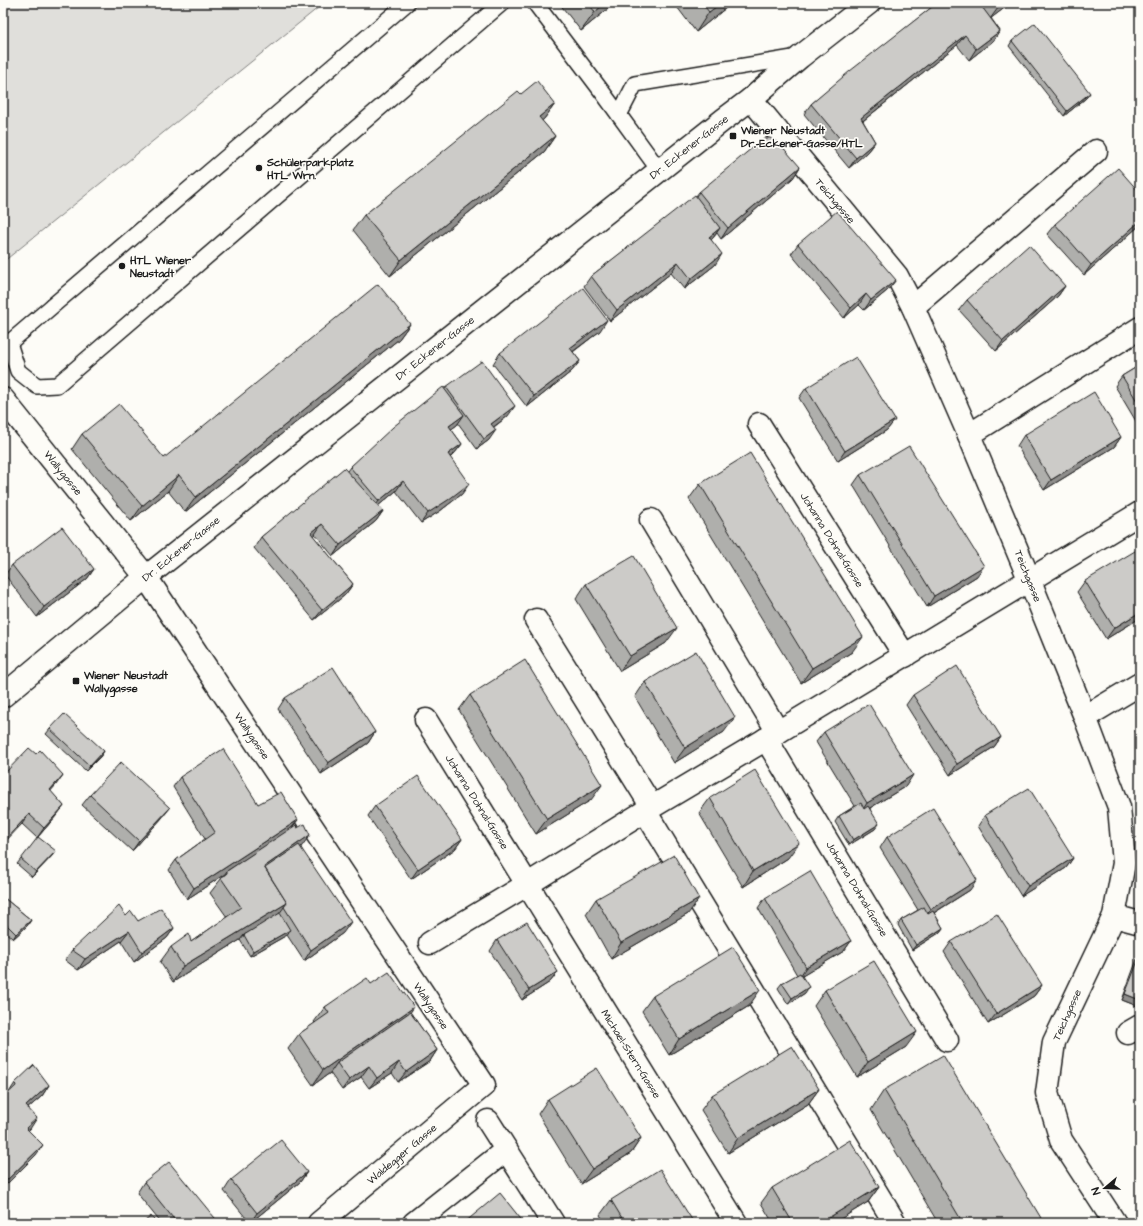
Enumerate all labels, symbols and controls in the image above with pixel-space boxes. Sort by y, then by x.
street label: Dr. Eckener-Gasse [646,111,732,183]
place label: Wiener Neustadt Dr.-Eckener-Gasse/HTL [740,123,863,151]
marker: Wiener Neustadt Dr.-Eckener-Gasse/HTL [728,131,738,141]
place label: Schülerparkplatz HTL Wrn. [266,155,354,183]
marker: Schülerparkplatz HTL Wrn. [254,163,264,173]
street label: Teichgasse [811,175,858,228]
place label: HTL Wiener Neustadt [129,253,192,281]
marker: HTL Wiener Neustadt [117,261,127,271]
street label: Dr. Eckener-Gasse [392,312,478,384]
street label: Wallygasse [39,447,86,499]
street label: Johanna Dohnal-Gasse [797,490,867,590]
street label: Dr. Eckener-Gasse [139,513,223,585]
street label: Teichgasse [1010,548,1045,605]
place label: Wiener Neustadt Wallygasse [83,668,169,698]
marker: Wiener Neustadt Wallygasse [71,676,81,686]
street label: Wallygasse [230,710,273,763]
street label: Johanna Dohnal-Gasse [442,752,512,852]
street label: Johanna Dohnal-Gasse [822,838,892,940]
street label: Wallygasse [409,980,452,1033]
street label: Teichgasse [1049,987,1086,1044]
street label: Michael-Stern-Gasse [597,1007,665,1101]
street label: Waldegger Gasse [364,1120,441,1189]
north arrow [1085,1168,1125,1208]
text: N [1088,1185,1104,1197]

